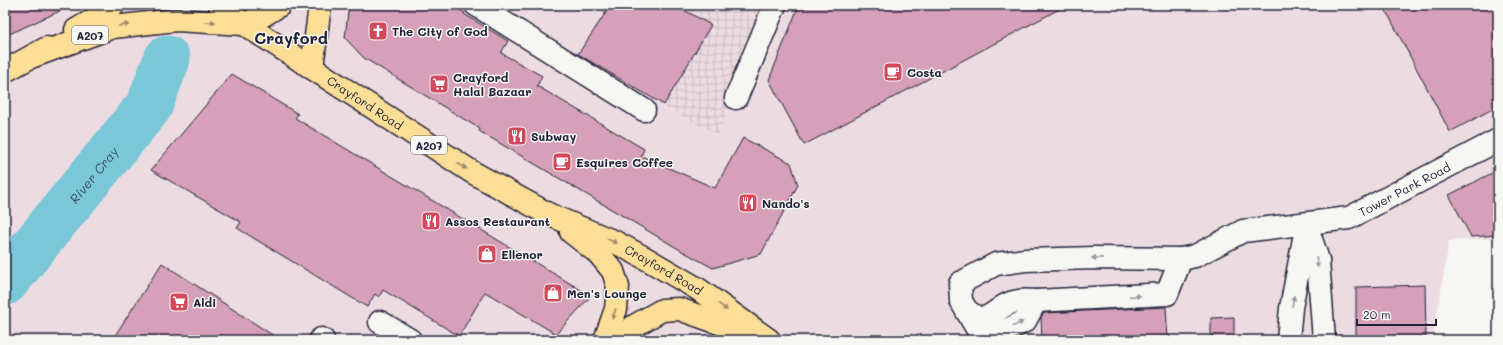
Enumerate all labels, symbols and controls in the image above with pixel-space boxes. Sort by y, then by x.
one-way arrow [204,18,216,25]
church icon: The City of God [367,20,389,42]
one-way arrow [118,22,130,28]
place label: The City of God [392,23,488,39]
road number: A207 [72,26,108,44]
district label: Crayford [254,27,328,48]
cafe icon: Costa [882,61,904,83]
place label: Costa [907,64,942,80]
place label: Crayford Halal Bazaar [453,69,531,99]
street label: Crayford Road [324,72,407,133]
supermarket icon: Crayford Halal Bazaar [428,73,450,95]
restaurant icon: Subway [506,125,528,147]
place label: Subway [531,128,577,144]
road number: A207 [411,136,447,154]
water label: River Cray [65,142,121,206]
cafe icon: Esquires Coffee [551,151,573,173]
place label: Esquires Coffee [576,154,673,170]
street label: Tower Park Road [1356,158,1453,220]
one-way arrow [457,162,467,170]
restaurant icon: Nando's [737,192,759,214]
place label: Nando's [762,195,810,211]
restaurant icon: Assos Restaurant [420,210,442,232]
place label: Assos Restaurant [445,213,550,229]
one-way arrow [606,238,617,244]
street label: Crayford Road [622,241,707,298]
shop icon: Ellenor [476,243,498,265]
place label: Ellenor [501,246,543,262]
one-way arrow [1090,255,1103,261]
one-way arrow [1314,256,1320,268]
shop icon: Men's Lounge [542,282,564,304]
place label: Men's Lounge [567,285,647,301]
supermarket icon: Aldi [168,291,190,313]
one-way arrow [1129,292,1141,299]
place label: Aldi [193,294,216,310]
one-way arrow [1290,295,1296,307]
scale bar [1357,301,1436,327]
one-way arrow [718,303,729,311]
text: 20 m [1363,306,1391,322]
one-way arrow [611,309,617,321]
one-way arrow [1012,321,1024,327]

